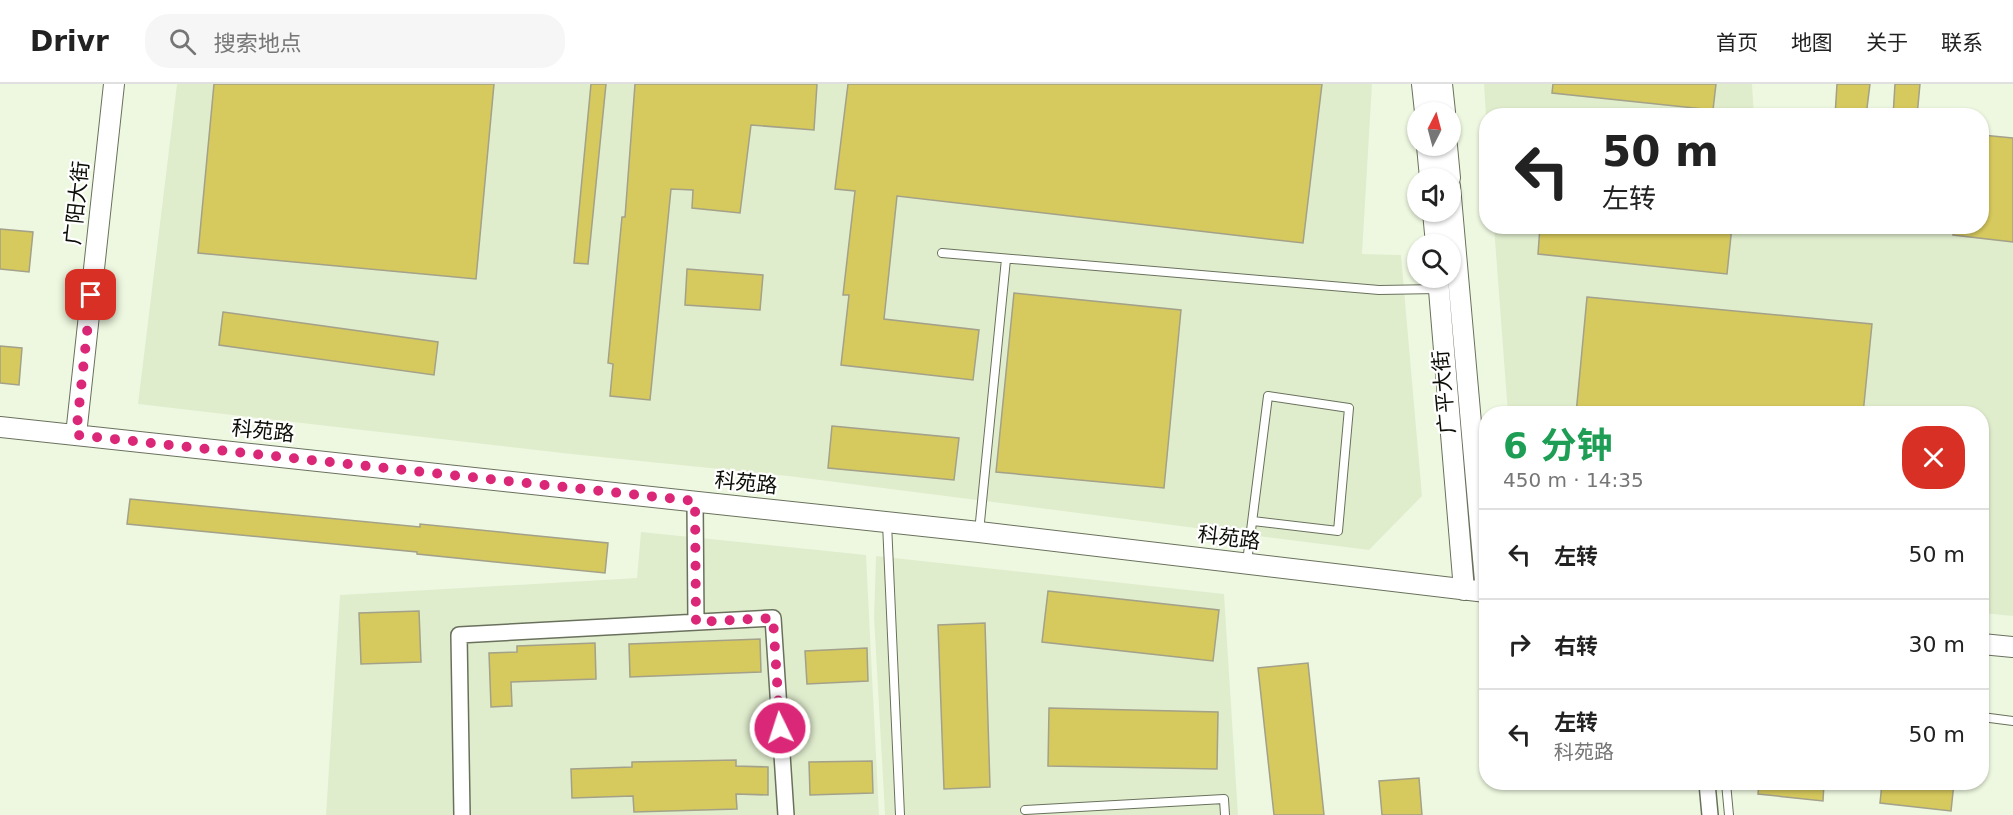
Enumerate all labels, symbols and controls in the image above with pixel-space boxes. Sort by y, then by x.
search box [145,14,565,68]
text: Drivr [30,25,109,58]
icon: search [166,25,199,58]
text: 搜索地点 [214,31,302,56]
text: 首页 [1716,31,1758,55]
text: 地图 [1791,31,1833,55]
text: 关于 [1866,31,1908,55]
text: 联系 [1941,31,1983,55]
north arrow [1407,102,1461,156]
map controls [1407,102,1461,288]
text: 50 m [1602,127,1719,176]
icon: left [1503,132,1581,210]
street label: 广阳大街 [61,160,93,246]
button: sound [1407,168,1461,222]
text: 左转 [1602,183,1656,214]
button: search [1407,234,1461,288]
pin [65,269,116,320]
icon: arrive [74,278,107,311]
street label: 广平大街 [1428,349,1460,435]
street label: 科苑路 [230,416,296,446]
text: 6 分钟 [1503,425,1613,466]
button: close [1902,426,1965,489]
street label: 科苑路 [713,468,779,498]
text: 450 m · 14:35 [1503,468,1644,492]
street label: 科苑路 [1196,522,1262,554]
icon: left [1503,538,1536,571]
text: 50 m [1909,542,1965,567]
text: 左转 [1554,544,1598,569]
icon: right [1503,628,1536,661]
text: 30 m [1909,632,1965,657]
text: 右转 [1554,634,1598,659]
position arrow [748,696,812,760]
text: 左转 [1554,710,1598,735]
icon: left [1503,718,1536,751]
text: 50 m [1909,722,1965,747]
text: 科苑路 [1554,740,1614,764]

